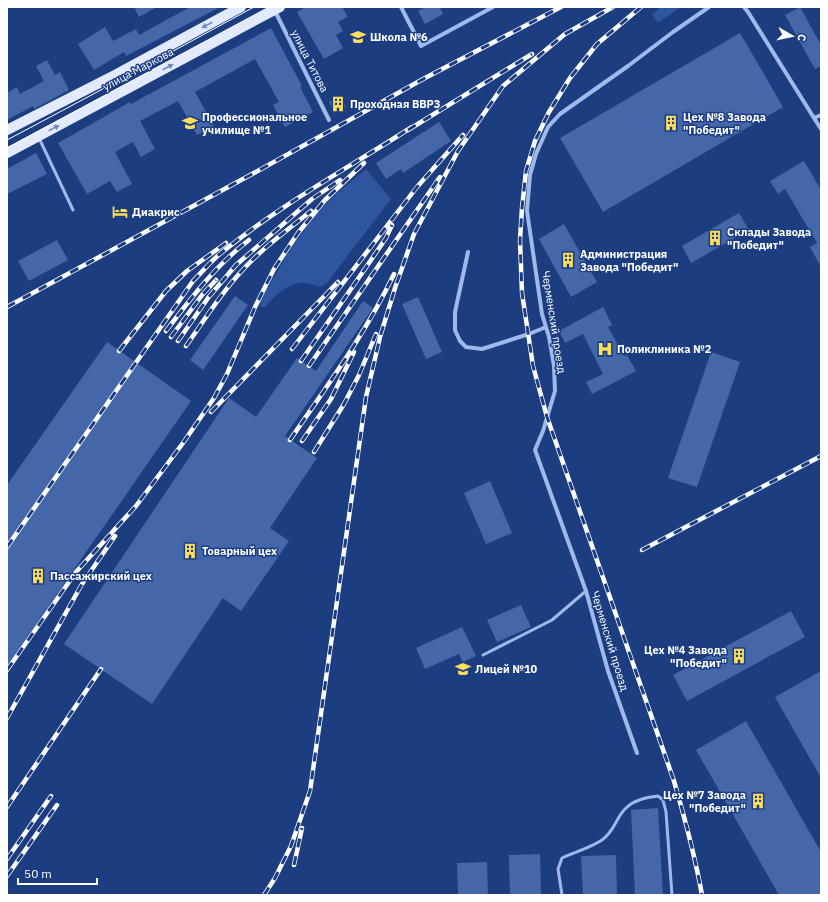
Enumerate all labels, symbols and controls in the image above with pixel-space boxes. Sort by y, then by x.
north arrow [772,16,812,56]
one-way arrow [201,22,213,29]
street label: улица Титова [288,27,332,95]
school or university icon: Школа №6 [349,28,367,46]
place label: Школа №6 [370,30,428,44]
text: С [794,33,809,42]
street label: улица Маркова [100,44,176,94]
one-way arrow [163,63,174,70]
building icon: Проходная ВВРЗ [329,95,347,113]
place label: Проходная ВВРЗ [350,97,441,111]
place label: Профессиональное училище №1 [202,110,307,137]
place label: Цех №8 Завода "Победит" [683,110,766,137]
school or university icon: Профессиональное училище №1 [181,114,199,132]
building icon: Цех №8 Завода "Победит" [662,114,680,132]
one-way arrow [48,125,60,131]
hotel icon: Диакрис [111,203,129,221]
place label: Диакрис [132,205,180,219]
place label: Склады Завода "Победит" [727,225,811,252]
building icon: Склады Завода "Победит" [706,229,724,247]
place label: Администрация Завода "Победит" [580,247,679,274]
building icon: Администрация Завода "Победит" [559,251,577,269]
street label: Черменский проезд [539,270,569,375]
hospital icon: Поликлиника №2 [596,340,614,358]
place label: Поликлиника №2 [617,342,712,356]
building icon: Товарный цех [181,542,199,560]
place label: Товарный цех [202,544,277,558]
building icon: Пассажирский цех [29,567,47,585]
place label: Пассажирский цех [50,569,152,583]
street label: Черменский проезд [588,589,632,693]
place label: Цех №4 Завода "Победит" [644,643,727,670]
building icon: Цех №4 Завода "Победит" [730,647,748,665]
school or university icon: Лицей №10 [454,660,472,678]
place label: Лицей №10 [475,662,538,676]
place label: Цех №7 Завода "Победит" [663,788,746,815]
building icon: Цех №7 Завода "Победит" [749,792,767,810]
scale bar [18,860,97,886]
text: 50 m [24,866,52,881]

